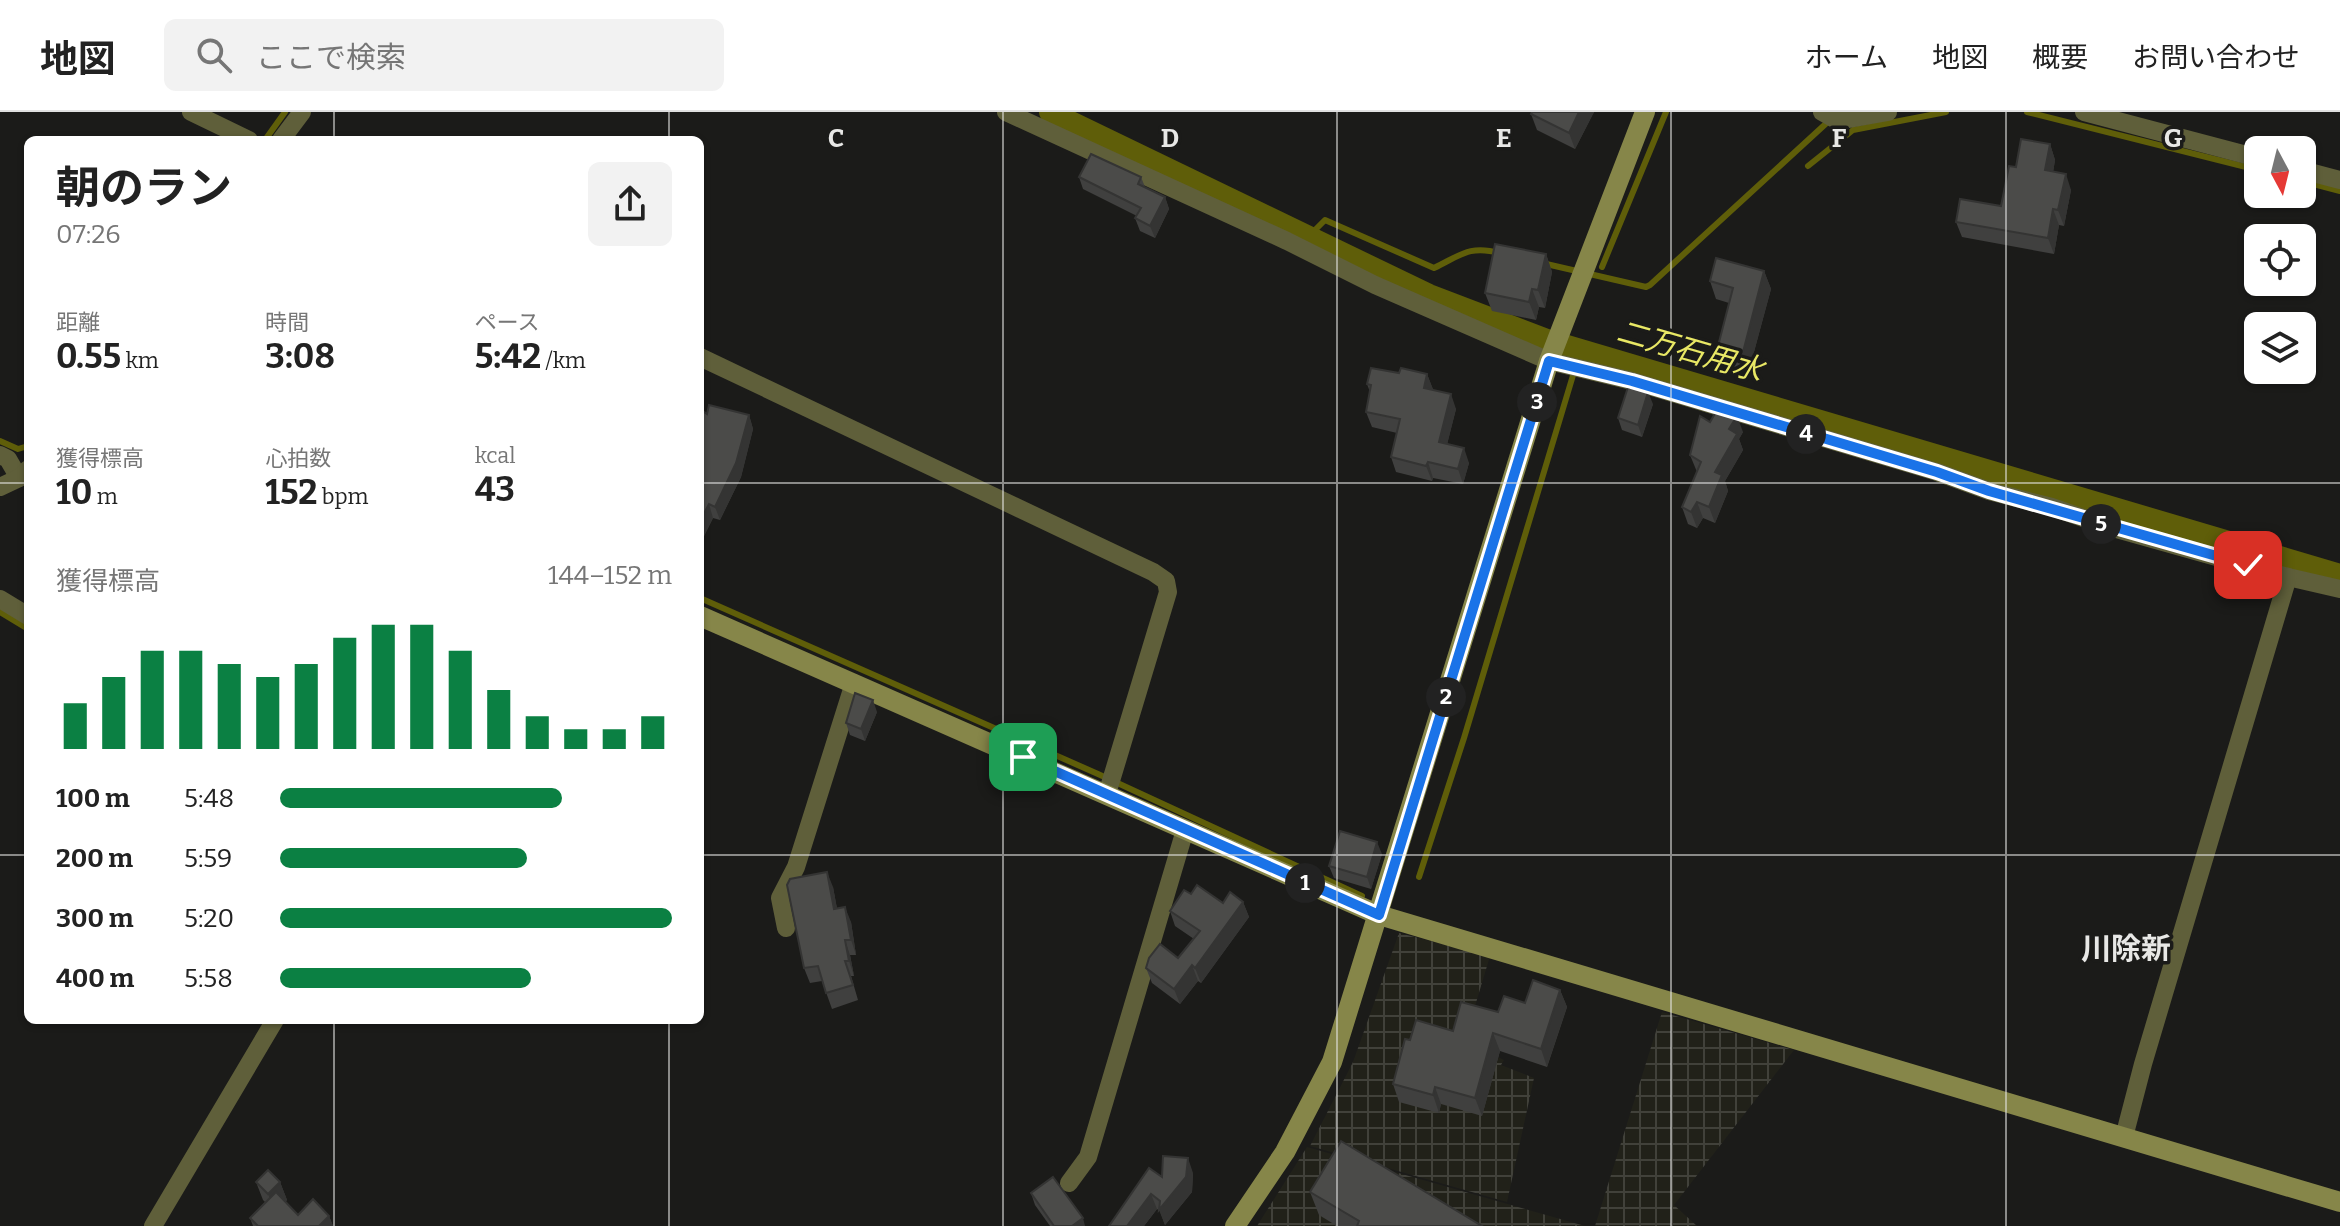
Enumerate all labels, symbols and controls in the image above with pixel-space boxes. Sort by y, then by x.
search box [164,19,724,91]
icon: search [192,33,236,77]
text: 地図 [40,36,116,82]
text: ここで検索 [256,40,406,76]
text: ホーム [1805,41,1888,74]
text: 地図 [1932,41,1988,74]
text: 概要 [2032,41,2088,74]
text: お問い合わせ [2132,41,2300,74]
text: C [828,123,844,154]
text: D [1161,123,1179,154]
text: E [1496,123,1512,154]
text: F [1832,123,1847,154]
text: G [2164,123,2183,154]
north arrow [2244,136,2316,208]
map controls [2244,136,2316,384]
text: 朝のラン [56,162,232,215]
button: share [588,162,672,246]
text: 07:26 [56,219,121,250]
button: locate [2244,224,2316,296]
text: 距離 [56,309,100,336]
text: 時間 [265,309,309,336]
text: ペース [475,309,540,336]
button: layers [2244,312,2316,384]
water label: 二万石用水 [1613,313,1770,390]
text: 0.55 [56,336,121,377]
text: 3:08 [265,336,335,377]
text: 5:42 [475,336,541,377]
text: km [121,347,159,374]
text: /km [541,347,586,374]
pin: 3 [1517,382,1557,422]
text: 3 [1531,388,1543,415]
pin: 4 [1786,414,1826,454]
text: 4 [1799,420,1813,447]
text: kcal [475,442,516,469]
text: 獲得標高 [56,445,144,472]
text: 心拍数 [265,445,331,472]
text: 43 [475,469,515,510]
text: 10 [56,472,92,513]
text: 152 [265,472,317,513]
text: m [92,483,118,510]
text: bpm [317,483,369,510]
pin: 5 [2081,504,2121,544]
text: 5 [2095,510,2107,537]
pin [2214,531,2282,599]
icon: check [2226,543,2270,587]
text: 144–152 m [548,560,672,591]
text: 獲得標高 [56,566,160,597]
pin: 2 [1426,677,1466,717]
text: 2 [1440,683,1452,710]
pin [989,723,1057,791]
icon: arrive [1001,735,1045,779]
text: 100 m [56,783,130,814]
text: 5:48 [184,783,234,814]
text: 200 m [56,843,133,874]
text: 5:59 [184,843,232,874]
pin: 1 [1285,863,1325,903]
text: 1 [1300,869,1310,896]
text: 300 m [56,903,133,934]
text: 5:20 [184,903,234,934]
district label: 川除新 [2081,931,2171,967]
text: 400 m [56,963,134,994]
text: 5:58 [184,963,233,994]

